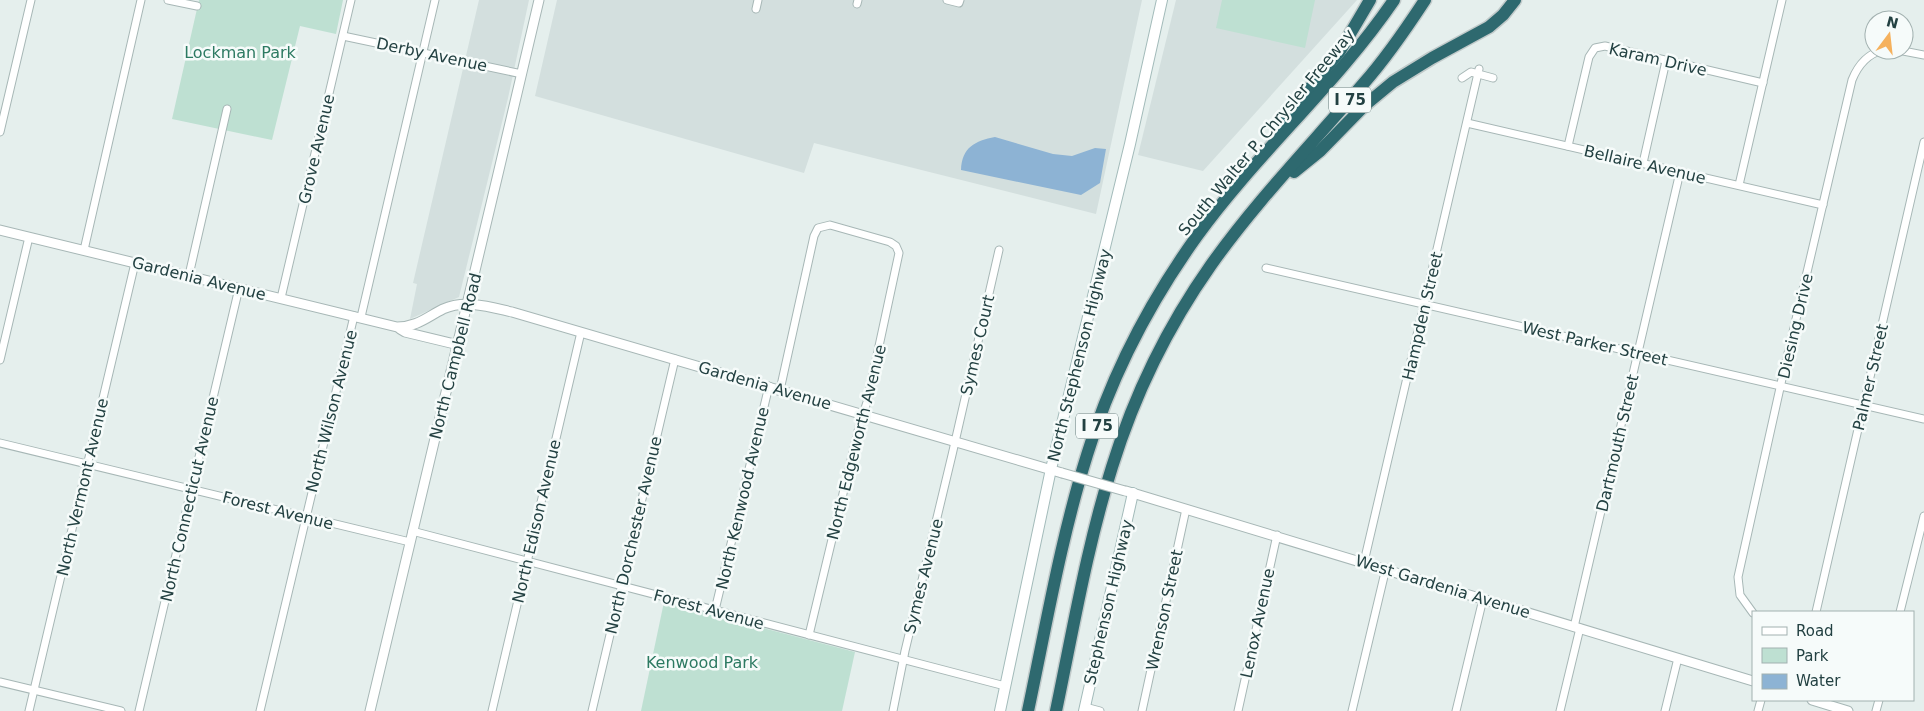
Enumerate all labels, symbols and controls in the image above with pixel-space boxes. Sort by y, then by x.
north arrow [1864,10,1914,60]
text: N [1885,13,1900,32]
street label: South Walter P. Chrysler Freeway [1174,25,1358,239]
street label: Derby Avenue [375,33,489,76]
street label: Karam Drive [1607,39,1709,80]
park label: Lockman Park [184,43,297,62]
road number: I 75 [1329,88,1371,112]
street label: Grove Avenue [295,92,338,206]
street label: Bellaire Avenue [1582,141,1708,188]
street label: North Stephenson Highway [1044,247,1115,464]
street label: Hampden Street [1398,250,1447,382]
street label: Gardenia Avenue [130,253,268,304]
street label: North Campbell Road [426,271,485,441]
street label: Diesing Drive [1774,272,1817,381]
street label: Symes Court [957,293,998,397]
street label: West Parker Street [1520,318,1669,369]
street label: Palmer Street [1849,322,1892,432]
street label: North Wilson Avenue [302,328,361,494]
street label: North Edgeworth Avenue [823,343,890,542]
street label: Gardenia Avenue [696,357,834,414]
street label: Dartmouth Street [1592,372,1643,514]
street label: North Connecticut Avenue [157,395,222,604]
street label: North Vermont Avenue [53,396,112,578]
street label: North Kenwood Avenue [712,405,773,591]
road number: I 75 [1076,414,1118,438]
street label: North Dorchester Avenue [601,434,666,636]
street label: North Edison Avenue [508,437,565,605]
street label: Forest Avenue [220,488,335,533]
street label: Symes Avenue [900,517,947,636]
street label: Stephenson Highway [1080,518,1137,687]
street label: Wrenson Street [1142,548,1187,672]
street label: West Gardenia Avenue [1353,551,1533,622]
street label: Lenox Avenue [1237,566,1278,680]
street label: Forest Avenue [652,586,766,633]
legend [1752,611,1914,701]
text: Road [1796,622,1834,640]
text: Park [1796,647,1829,665]
park label: Kenwood Park [646,653,759,672]
text: Water [1796,672,1841,690]

